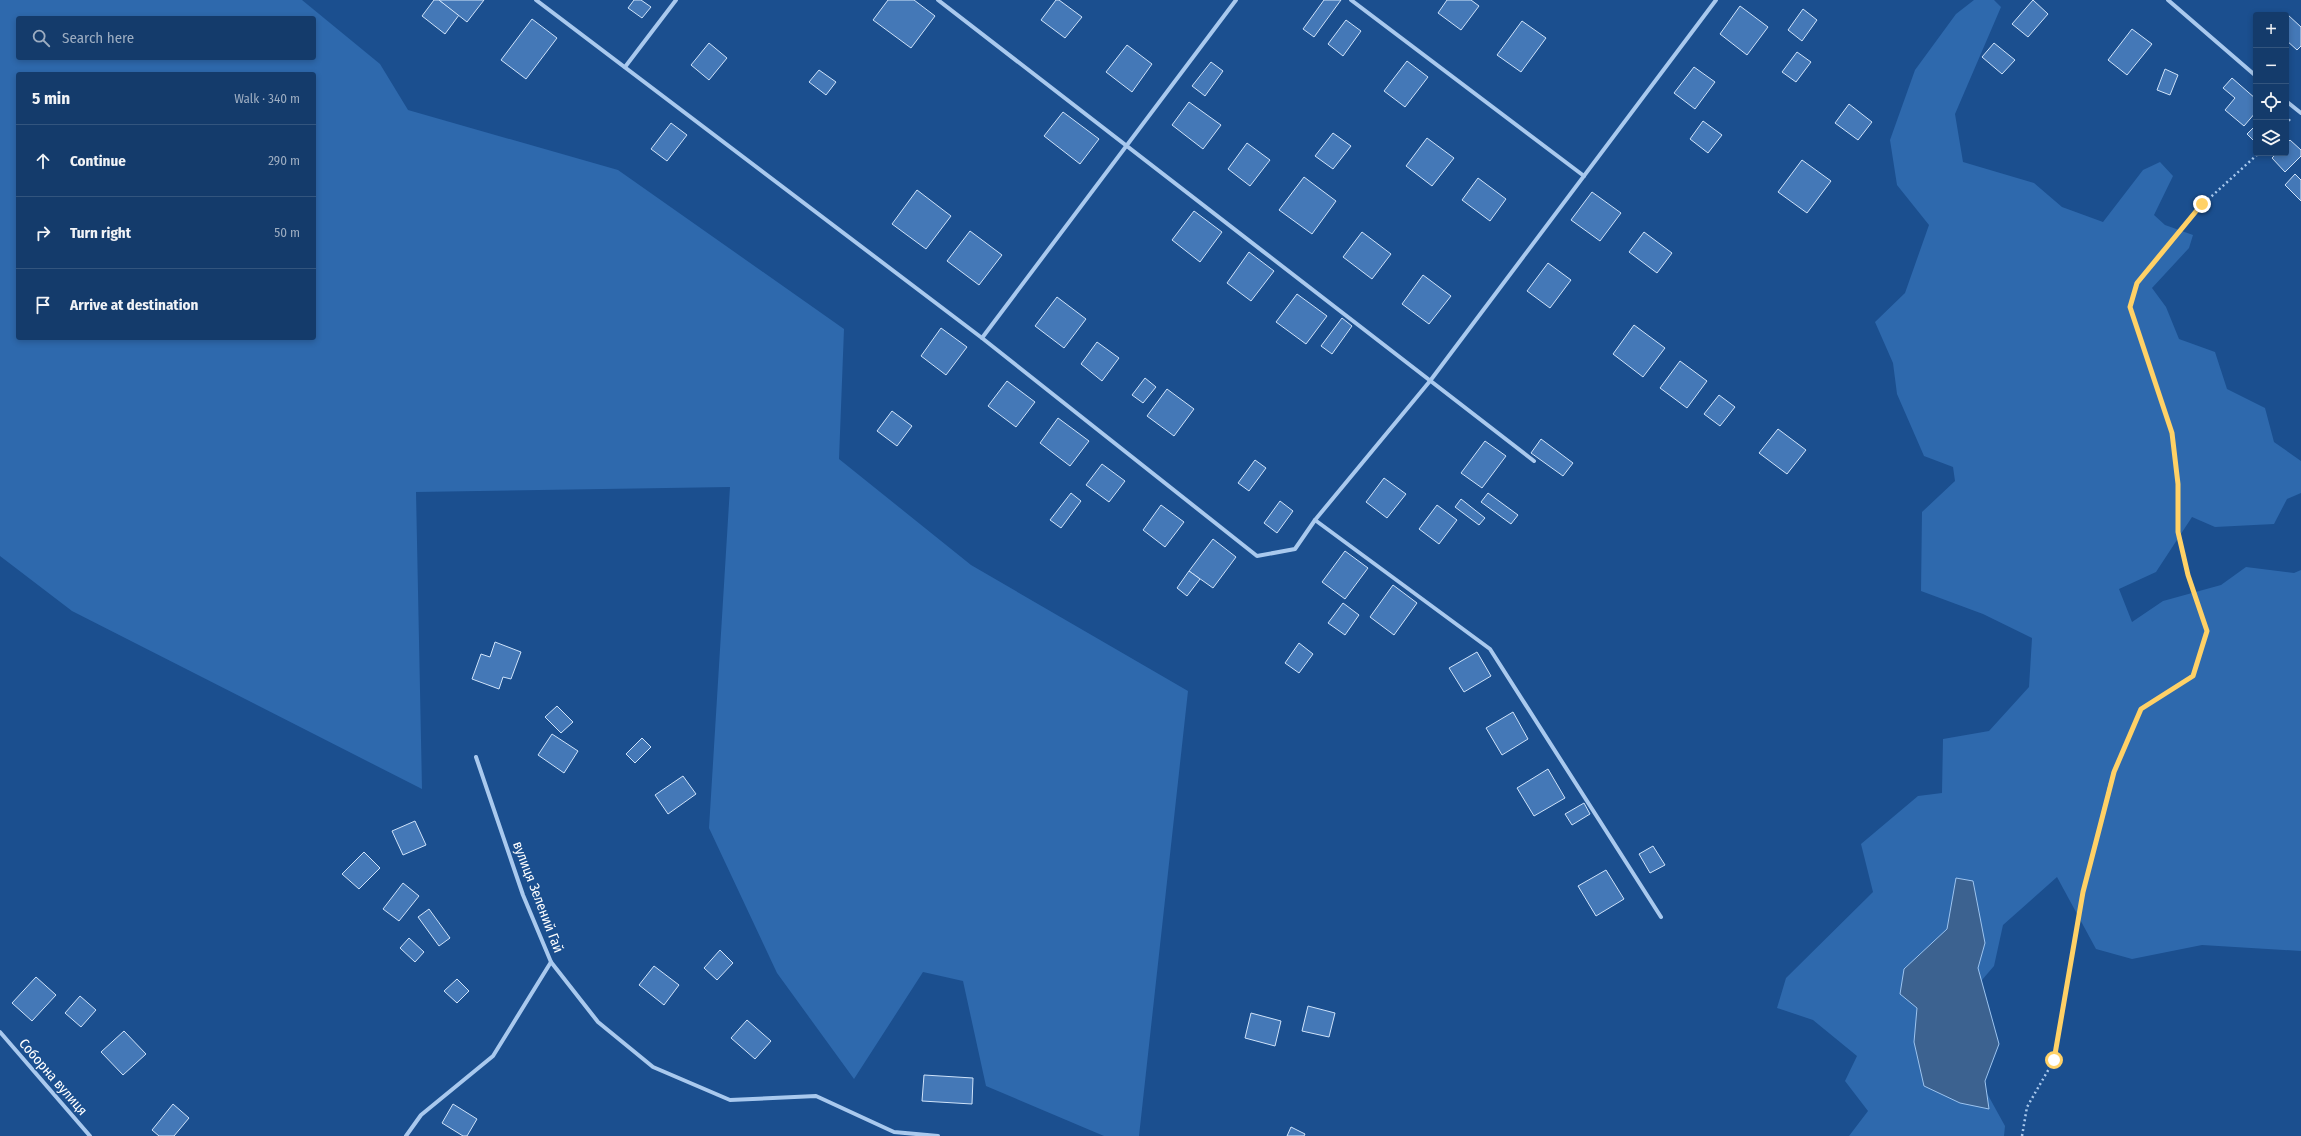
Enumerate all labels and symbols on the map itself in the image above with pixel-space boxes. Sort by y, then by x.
route end [2193,195,2211,213]
street label: вулиця Зелений Гай [509,839,567,955]
street label: Соборна вулиця [15,1035,91,1119]
route start [2045,1051,2063,1069]

